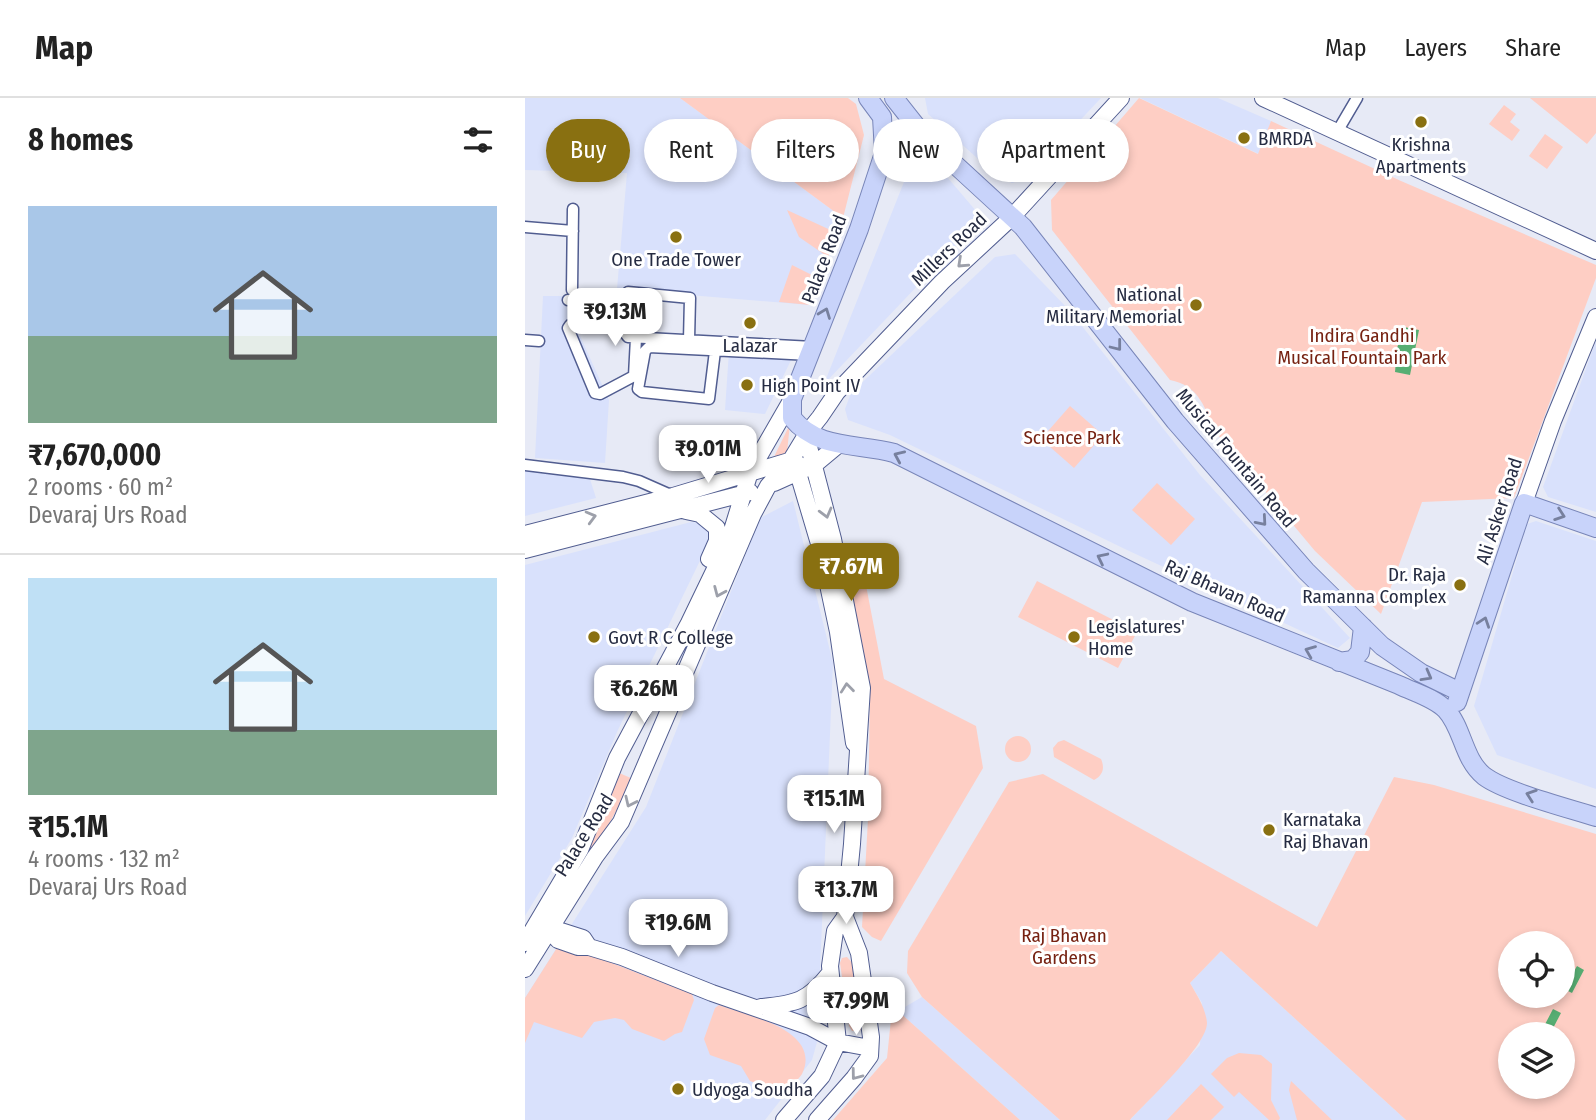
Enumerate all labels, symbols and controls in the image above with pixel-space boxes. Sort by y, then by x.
text: Map [35,28,93,68]
text: Map [1325,34,1367,62]
text: Layers [1405,34,1467,62]
text: Share [1505,34,1561,62]
marker: Krishna Apartments [1413,114,1429,130]
chip: Buy [546,119,630,182]
chip: Rent [644,119,737,182]
chip: Filters [751,119,859,182]
chip: New [873,119,963,182]
chip: Apartment [977,119,1129,182]
icon: filters [459,121,497,159]
text: 8 homes [28,122,133,158]
place label: BMRDA [1258,127,1313,150]
marker: BMRDA [1236,130,1252,146]
place label: Krishna Apartments [1376,133,1466,178]
street label: Millers Road [906,207,992,291]
street label: Palace Road [797,211,851,307]
marker: One Trade Tower [668,229,684,245]
place label: One Trade Tower [611,248,741,271]
icon: home [200,252,326,378]
one-way arrow [957,255,970,268]
place label: National Military Memorial [1046,283,1182,328]
pin: ₹9.13M [558,288,672,348]
text: ₹9.13M [583,297,647,325]
marker: National Military Memorial [1188,297,1204,313]
one-way arrow [817,307,831,319]
marker: Lalazar [742,315,758,331]
park label: Indira Gandhi Musical Fountain Park [1278,324,1447,369]
place label: Lalazar [723,334,778,357]
one-way arrow [1108,339,1121,351]
place label: High Point IV [761,374,861,397]
marker: High Point IV [739,377,755,393]
street label: Musical Fountain Road [1171,384,1301,532]
pin: ₹9.01M [651,426,765,485]
park label: Science Park [1023,426,1121,449]
text: ₹9.01M [675,434,741,462]
text: ₹7,670,000 [28,437,161,473]
one-way arrow [894,450,906,464]
street label: Ali Asker Road [1471,455,1527,567]
text: 2 rooms · 60 m² [28,473,173,501]
text: Devaraj Urs Road [28,501,188,529]
one-way arrow [818,507,833,519]
one-way arrow [1553,507,1565,521]
one-way arrow [585,511,597,525]
one-way arrow [1254,513,1266,526]
pin: ₹7.67M [794,544,908,603]
text: ₹7.67M [819,552,883,580]
one-way arrow [1097,553,1109,567]
street label: Raj Bhavan Road [1161,554,1289,628]
place label: Dr. Raja Ramanna Complex [1302,563,1447,608]
marker: Dr. Raja Ramanna Complex [1452,577,1468,593]
one-way arrow [713,585,727,598]
place label: Legislatures' Home [1088,615,1185,660]
one-way arrow [1476,616,1490,628]
icon: home [200,624,326,750]
place label: Govt R C College [608,626,733,649]
marker: Govt R C College [586,629,602,645]
marker: Legislatures' Home [1066,629,1082,645]
one-way arrow [1305,645,1317,659]
pin: ₹6.26M [587,666,701,725]
one-way arrow [1420,668,1432,681]
text: ₹6.26M [610,674,678,702]
one-way arrow [840,682,855,694]
pin: ₹15.1M [777,776,891,835]
text: ₹15.1M [803,784,865,812]
street label: Palace Road [550,789,618,881]
one-way arrow [1526,789,1538,803]
one-way arrow [624,794,638,807]
place label: Karnataka Raj Bhavan [1283,808,1368,853]
text: ₹15.1M [28,809,108,845]
marker: Karnataka Raj Bhavan [1261,822,1277,838]
text: 4 rooms · 132 m² [28,845,180,873]
pin: ₹13.7M [789,866,903,926]
text: Devaraj Urs Road [28,873,188,901]
text: ₹13.7M [814,875,878,903]
pin: ₹19.6M [621,900,735,959]
text: ₹19.6M [645,908,711,936]
park label: Raj Bhavan Gardens [1021,924,1107,969]
map controls [1498,931,1575,1099]
button: locate [1498,931,1575,1008]
pin: ₹7.99M [799,978,913,1037]
text: ₹7.99M [823,986,889,1014]
button: layers [1498,1022,1575,1099]
one-way arrow [851,1067,864,1080]
place label: Udyoga Soudha [692,1078,813,1101]
marker: Udyoga Soudha [670,1081,686,1097]

